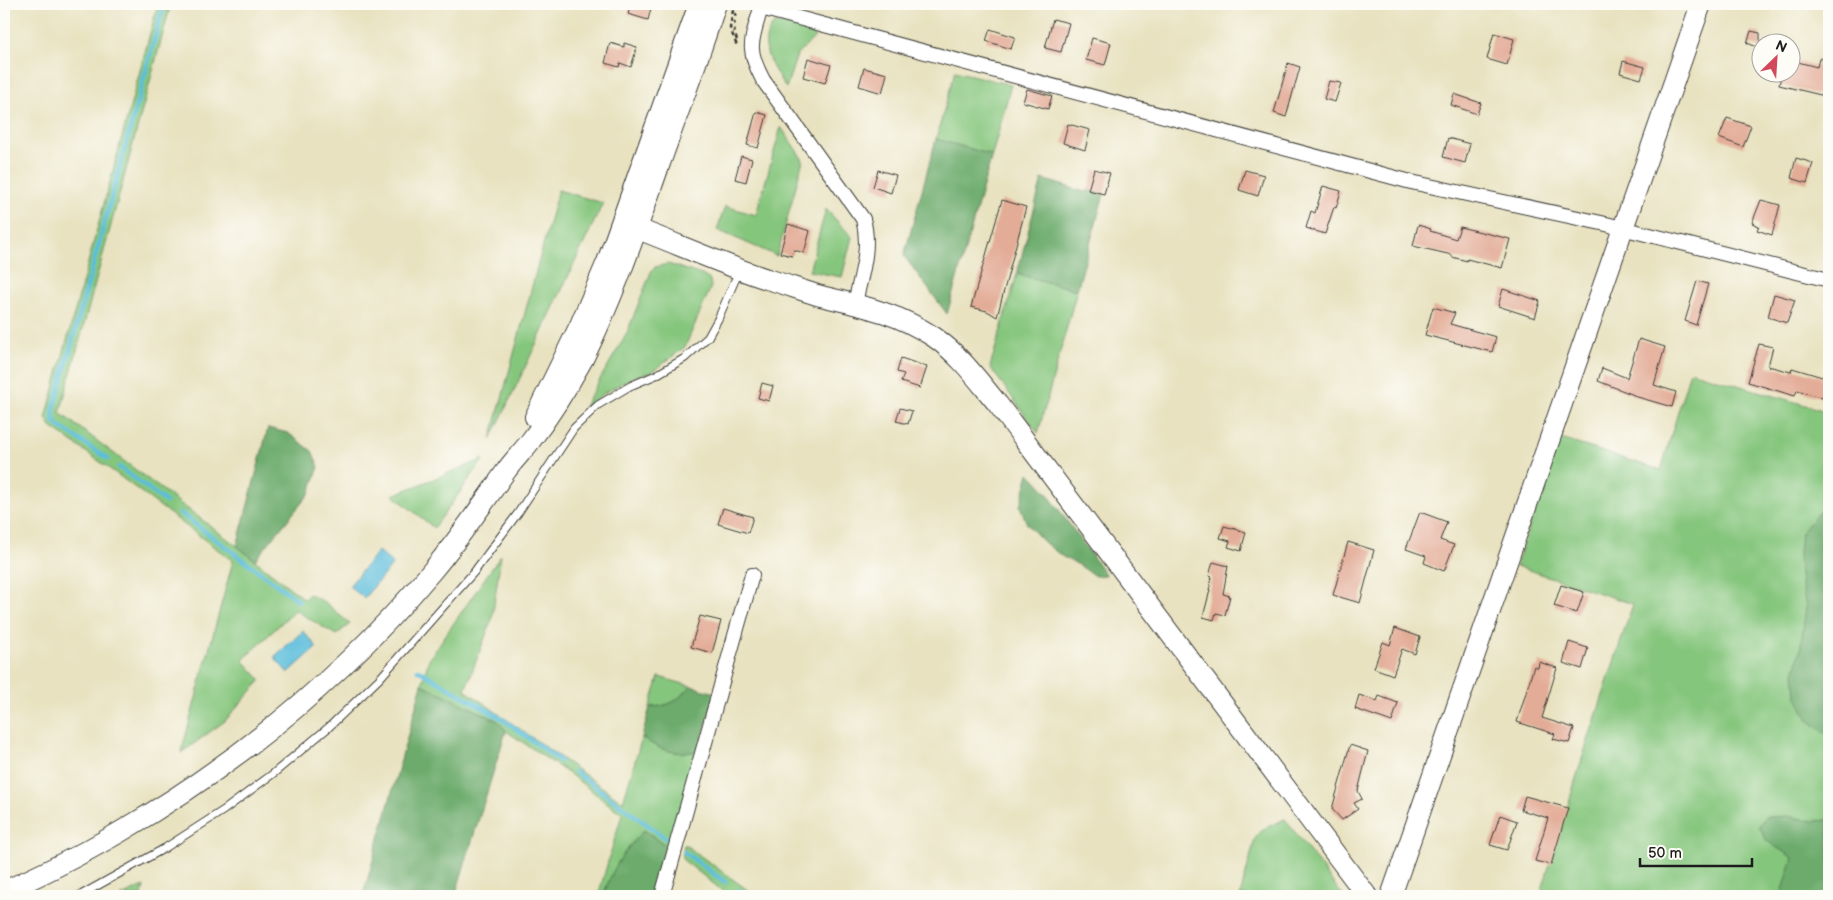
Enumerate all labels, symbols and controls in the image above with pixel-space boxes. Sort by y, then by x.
north arrow [1750,32,1800,82]
text: N [1773,37,1790,57]
scale bar [1640,835,1753,867]
text: 50 m [1648,844,1682,863]

